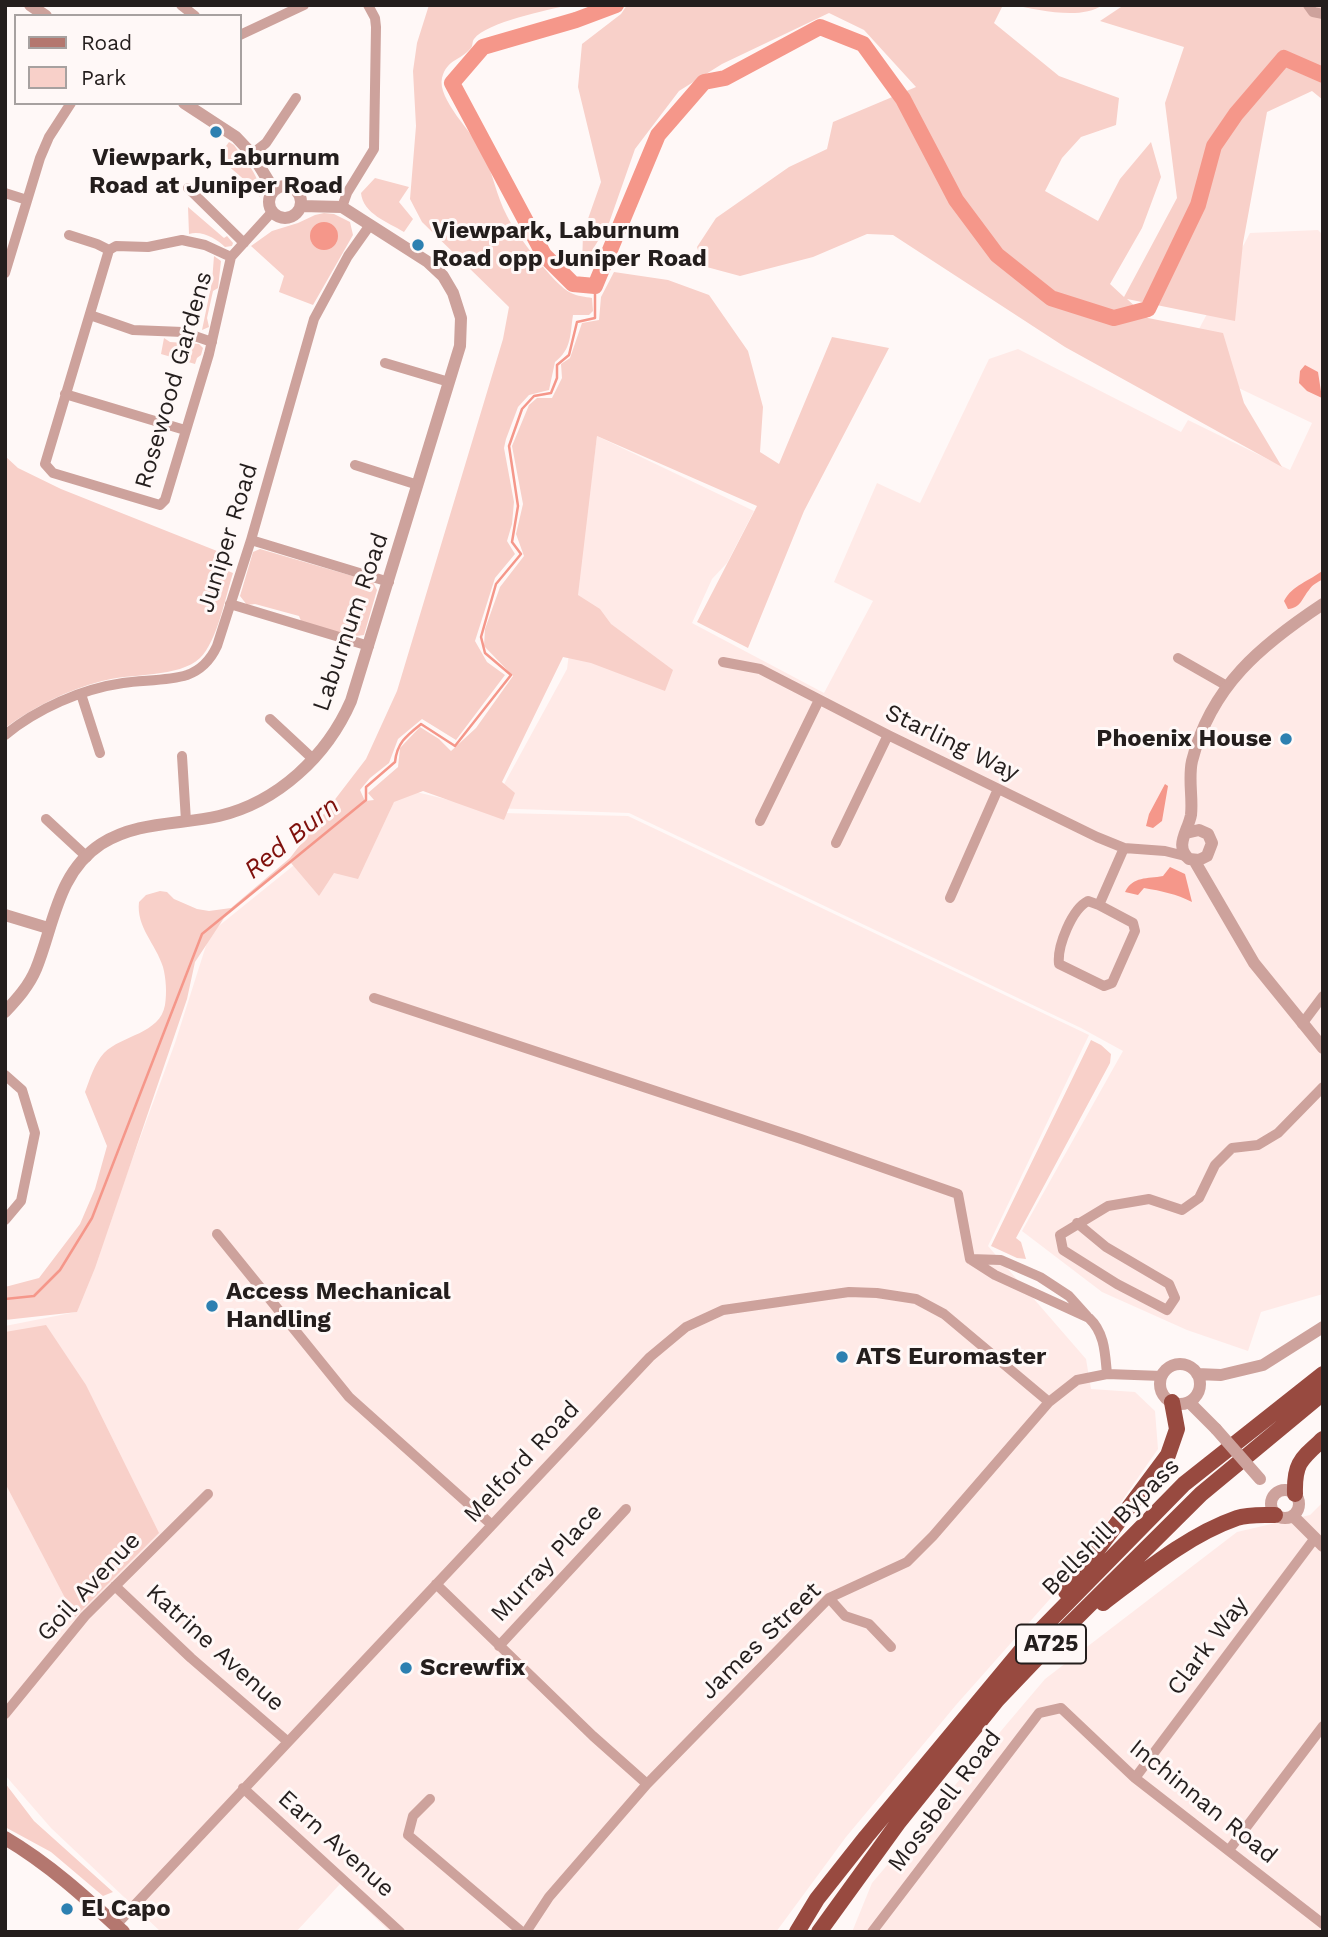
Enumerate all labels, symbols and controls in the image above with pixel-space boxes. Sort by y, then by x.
legend [14,14,242,105]
text: Road [81,30,132,55]
text: Park [81,65,126,90]
marker: Viewpark, Laburnum Road at Juniper Road [208,124,224,140]
place label: Viewpark, Laburnum Road at Juniper Road [89,144,343,200]
place label: Viewpark, Laburnum Road opp Juniper Road [432,217,707,273]
marker: Viewpark, Laburnum Road opp Juniper Road [410,237,426,253]
street label: Rosewood Gardens [129,268,219,492]
street label: Juniper Road [192,460,264,616]
street label: Laburnum Road [307,529,395,715]
street label: Starling Way [880,698,1024,788]
place label: Phoenix House [1096,725,1272,753]
marker: Phoenix House [1278,731,1294,747]
water label: Red Burn [238,790,346,886]
place label: Access Mechanical Handling [226,1278,451,1334]
marker: Access Mechanical Handling [204,1298,220,1314]
place label: ATS Euromaster [856,1343,1046,1371]
marker: ATS Euromaster [834,1349,850,1365]
street label: Melford Road [458,1395,586,1529]
street label: Bellshill Bypass [1036,1452,1186,1602]
street label: Murray Place [485,1498,609,1628]
street label: Goil Avenue [31,1527,147,1647]
street label: James Street [695,1576,827,1706]
street label: Katrine Avenue [140,1578,290,1718]
street label: Clark Way [1161,1591,1255,1701]
road number: A725 [1016,1624,1086,1664]
place label: Screwfix [420,1654,525,1682]
marker: Screwfix [398,1660,414,1676]
street label: Mossbell Road [882,1724,1008,1878]
street label: Inchinnan Road [1123,1734,1283,1870]
street label: Earn Avenue [272,1784,400,1904]
place label: El Capo [81,1895,171,1923]
marker: El Capo [59,1901,75,1917]

